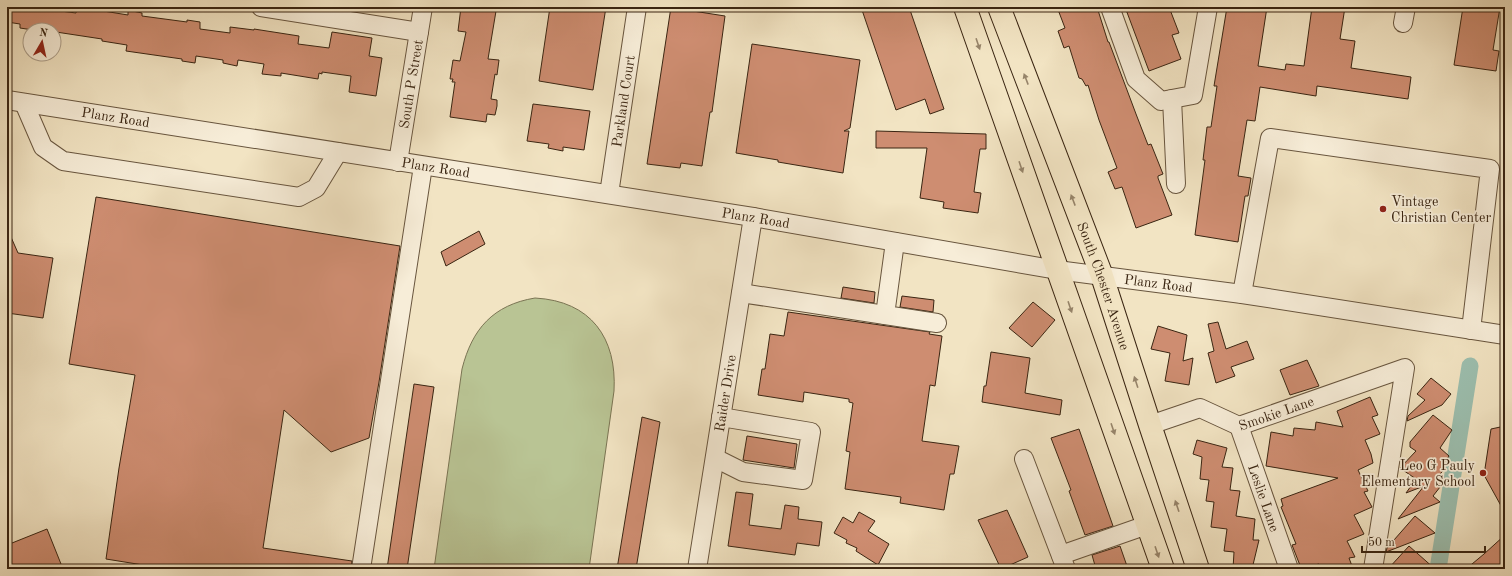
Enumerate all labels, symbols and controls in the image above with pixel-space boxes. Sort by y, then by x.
north arrow [22,22,62,62]
text: N [38,28,49,40]
street label: South P Street [397,38,426,130]
one-way arrow [976,38,982,50]
street label: Parkland Court [610,54,638,148]
one-way arrow [1023,72,1029,84]
street label: Planz Road [80,106,151,130]
street label: Planz Road [400,156,471,181]
one-way arrow [1018,161,1024,173]
one-way arrow [1069,194,1075,206]
place label: Vintage Christian Center [1391,195,1491,225]
marker: Vintage Christian Center [1378,204,1388,214]
street label: Planz Road [720,206,791,231]
street label: South Chester Avenue [1074,220,1131,352]
street label: Planz Road [1123,273,1193,296]
one-way arrow [1067,301,1073,313]
street label: Raider Drive [713,354,739,433]
one-way arrow [1133,376,1139,388]
street label: Smokie Lane [1237,394,1316,434]
one-way arrow [1111,424,1117,436]
place label: Leo G Pauly Elementary School [1361,459,1476,489]
street label: Leslie Lane [1245,463,1281,534]
marker: Leo G Pauly Elementary School [1478,468,1488,478]
one-way arrow [1174,499,1180,511]
scale bar [1362,528,1485,554]
text: 50 m [1368,536,1395,549]
one-way arrow [1154,546,1160,558]

